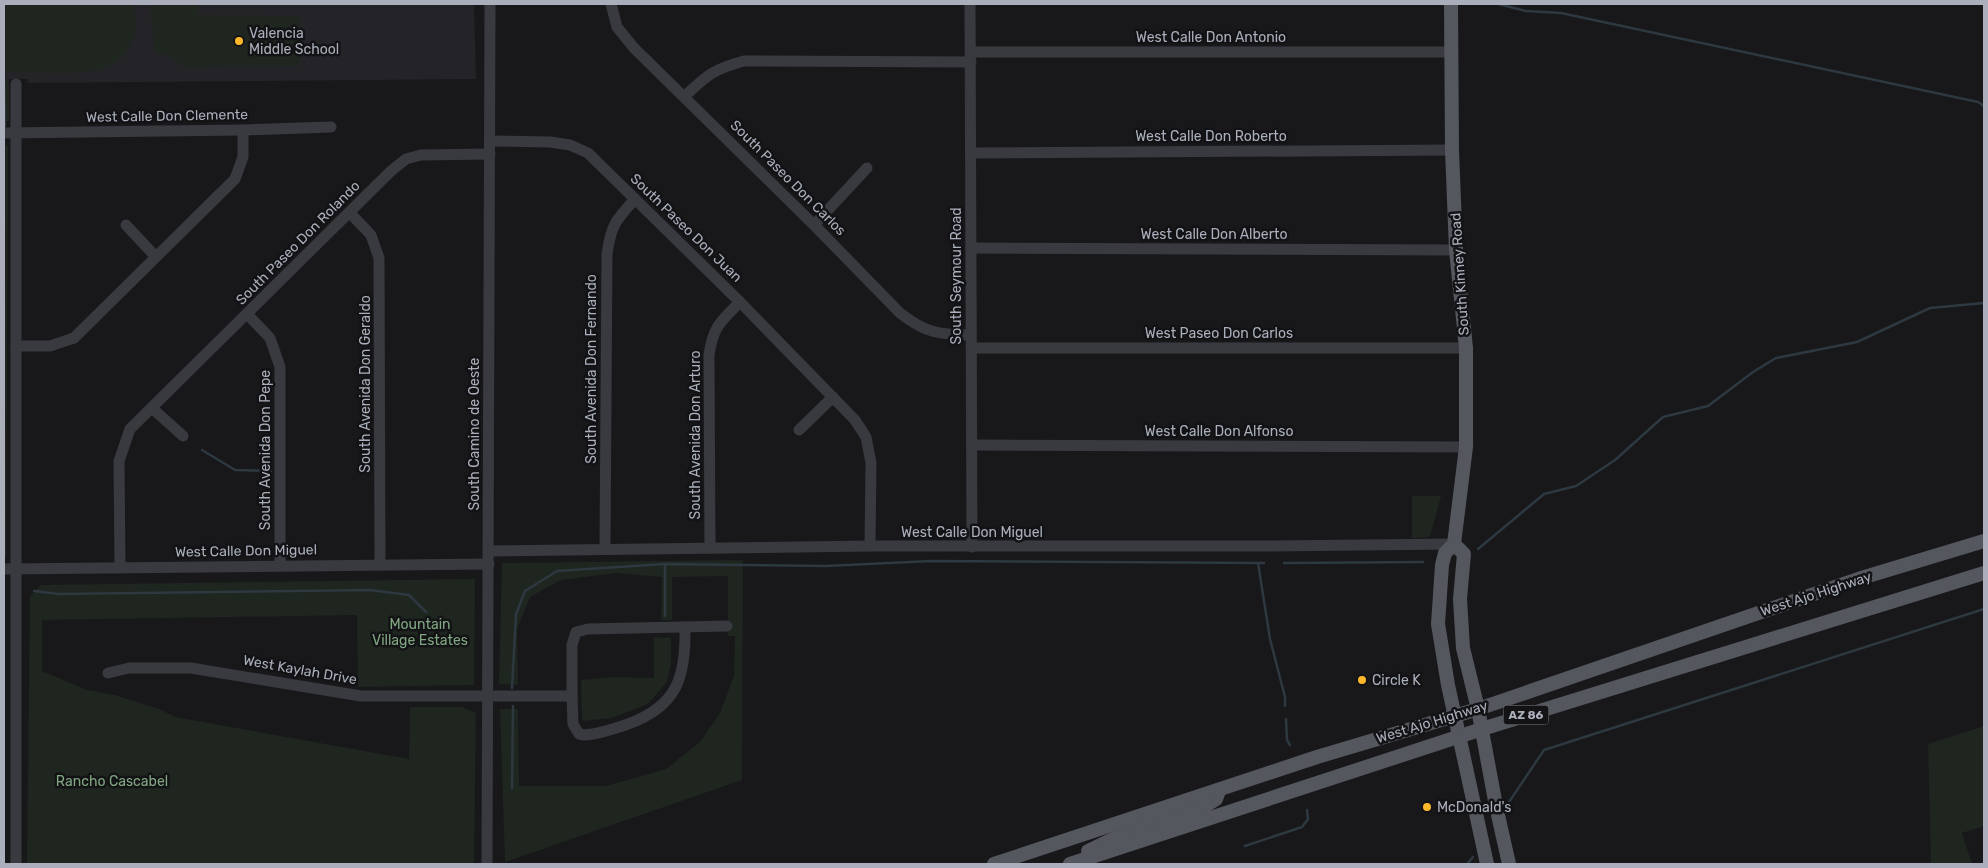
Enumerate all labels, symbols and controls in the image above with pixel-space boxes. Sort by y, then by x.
place label: Valencia Middle School [249,25,339,58]
street label: West Calle Don Antonio [1136,29,1286,46]
marker: Valencia Middle School [233,35,245,47]
street label: West Calle Don Clemente [86,106,248,126]
street label: South Paseo Don Carlos [727,117,849,239]
street label: West Calle Don Roberto [1135,128,1287,145]
street label: South Paseo Don Juan [627,170,745,286]
street label: South Paseo Don Rolando [232,177,364,309]
street label: South Seymour Road [948,207,965,345]
street label: South Kinney Road [1447,212,1473,336]
street label: West Calle Don Alberto [1141,226,1287,243]
street label: South Avenida Don Fernando [583,274,600,464]
street label: South Avenida Don Geraldo [357,295,374,473]
street label: West Paseo Don Carlos [1145,325,1293,342]
street label: South Avenida Don Arturo [687,351,704,519]
street label: South Camino de Oeste [466,357,483,510]
street label: South Avenida Don Pepe [257,370,274,530]
street label: West Calle Don Alfonso [1145,423,1293,440]
street label: West Calle Don Miguel [901,524,1043,541]
street label: West Calle Don Miguel [175,541,317,561]
street label: West Ajo Highway [1758,568,1874,620]
park label: Mountain Village Estates [372,616,468,649]
street label: West Kaylah Drive [242,652,358,688]
place label: Circle K [1372,672,1421,689]
marker: Circle K [1356,674,1368,686]
street label: West Ajo Highway [1374,697,1490,747]
road number: AZ 86 [1504,706,1548,724]
park label: Rancho Cascabel [56,773,168,790]
place label: McDonald's [1437,799,1511,816]
marker: McDonald's [1421,801,1433,813]

